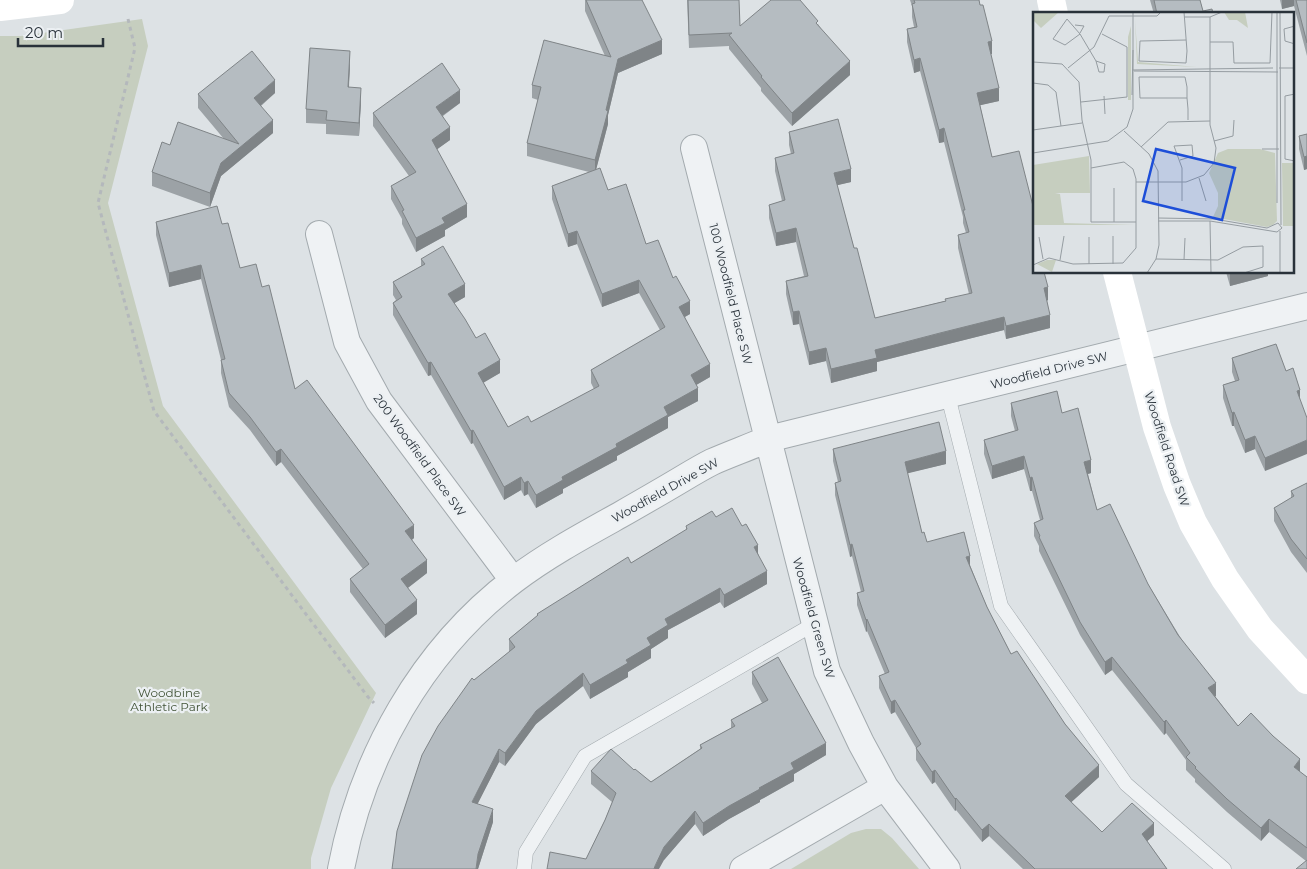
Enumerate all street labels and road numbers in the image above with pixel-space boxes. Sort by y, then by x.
street label: 100 Woodfield Place SW [706,222,756,366]
street label: Woodfield Drive SW [989,348,1109,392]
street label: Woodfield Road SW [1141,390,1193,508]
street label: 200 Woodfield Place SW [371,391,469,519]
street label: Woodfield Drive SW [609,454,721,526]
street label: Woodfield Green SW [790,556,838,680]

